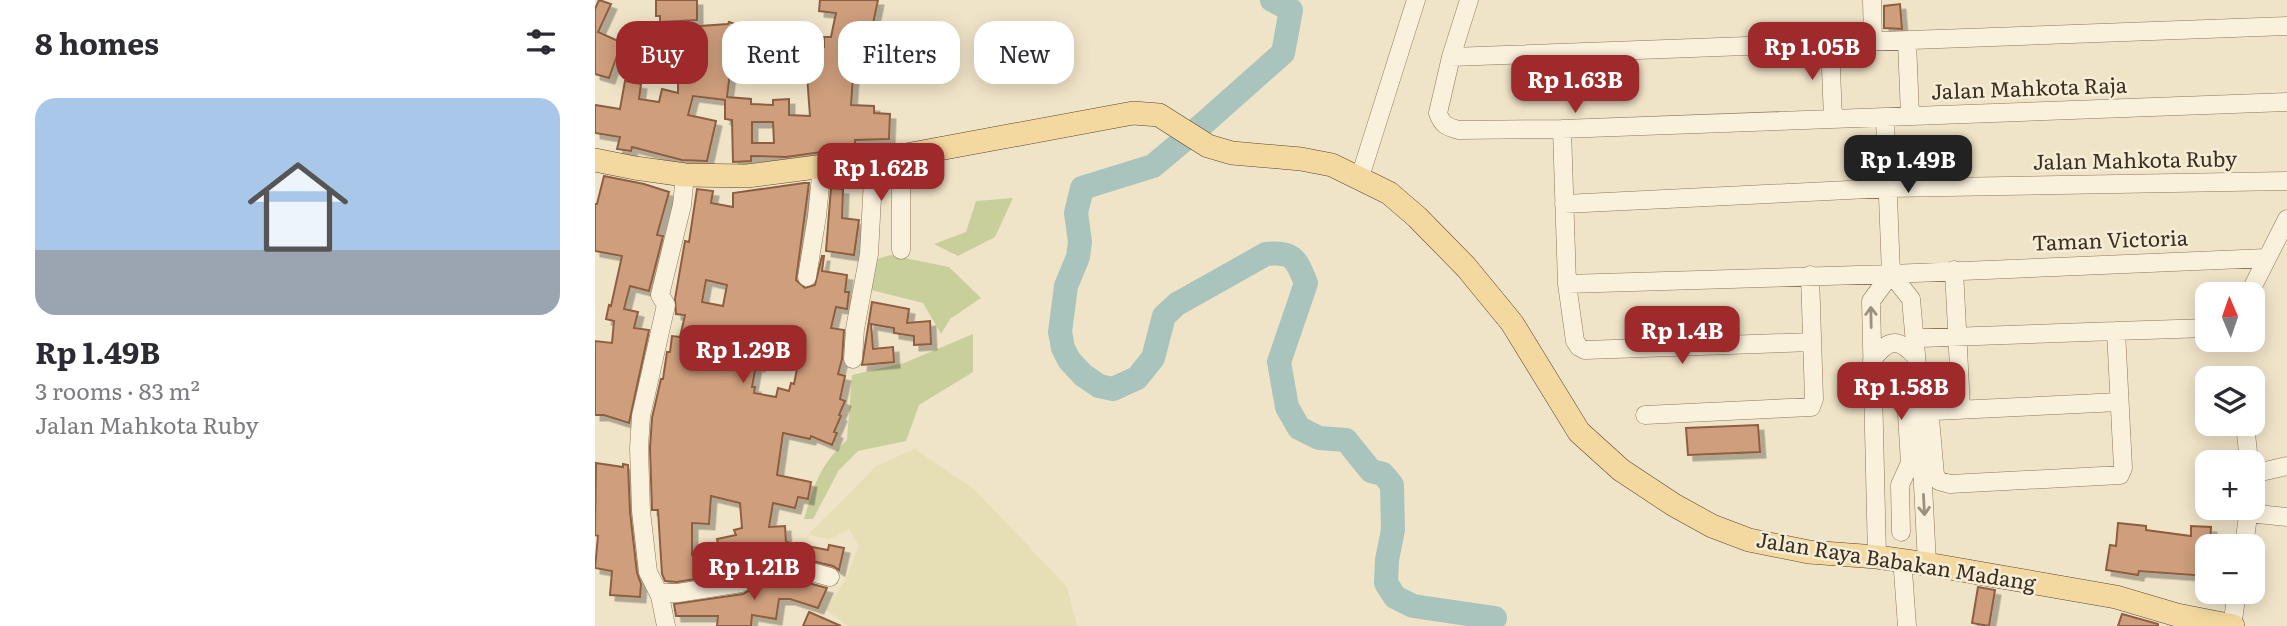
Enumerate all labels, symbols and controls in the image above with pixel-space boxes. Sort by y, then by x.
text: 8 homes [35,20,159,64]
chip: Buy [616,21,708,84]
chip: Rent [722,21,824,84]
chip: Filters [838,21,960,84]
chip: New [974,21,1074,84]
pin: Rp 1.05B [1740,22,1884,82]
icon: filters [522,23,560,61]
text: Rp 1.05B [1764,28,1860,62]
pin: Rp 1.63B [1503,55,1647,115]
text: Rp 1.63B [1527,61,1623,95]
street label: Jalan Mahkota Raja [1930,68,2128,105]
pin: Rp 1.49B [1836,136,1980,195]
text: Rp 1.49B [1860,141,1956,175]
street label: Jalan Mahkota Ruby [2033,141,2238,176]
icon: home [235,144,361,270]
pin: Rp 1.62B [809,144,953,203]
text: Rp 1.62B [833,149,929,183]
street label: Taman Victoria [2031,220,2189,257]
north arrow [2195,282,2265,352]
map controls [2195,282,2265,604]
pin: Rp 1.4B [1617,306,1747,366]
one-way arrow [1865,306,1878,329]
text: Rp 1.4B [1641,312,1723,346]
pin: Rp 1.29B [671,326,815,385]
text: Rp 1.49B [35,329,160,373]
text: Rp 1.29B [695,331,791,365]
pin: Rp 1.58B [1829,362,1973,422]
button: layers [2195,366,2265,436]
text: Rp 1.58B [1853,368,1949,402]
text: 3 rooms · 83 m² [35,373,200,407]
text: Jalan Mahkota Ruby [35,407,259,441]
button: + [2195,450,2265,520]
one-way arrow [1918,494,1931,517]
street label: Jalan Raya Babakan Madang [1754,522,2039,597]
button: − [2195,534,2265,604]
pin: Rp 1.21B [682,542,826,602]
text: Rp 1.21B [708,548,800,582]

